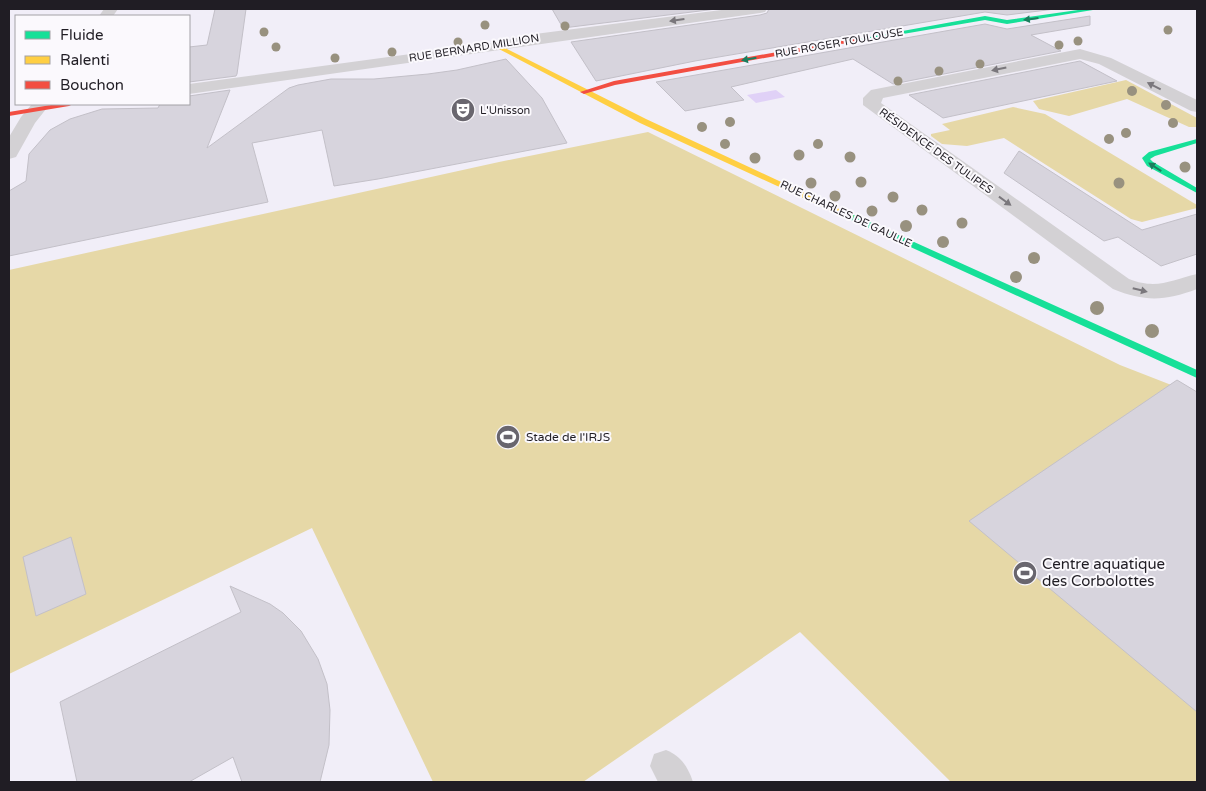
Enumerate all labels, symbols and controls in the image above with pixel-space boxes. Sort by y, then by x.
legend [15,15,190,105]
one-way arrow [1022,15,1038,23]
one-way arrow [669,16,685,24]
street label: RUE ROGER TOULOUSE [774,25,904,61]
text: Fluide [60,26,104,44]
street label: RUE BERNARD MILLION [408,31,540,65]
text: Ralenti [60,51,110,69]
one-way arrow [741,55,757,63]
one-way arrow [992,65,1007,73]
text: Bouchon [60,76,124,94]
one-way arrow [1146,81,1161,90]
theatre icon: L'Unisson [450,97,476,123]
place label: L'Unisson [480,104,530,117]
street label: RÉSIDENCE DES TULIPES [877,105,996,197]
one-way arrow [1148,162,1162,171]
street label: RUE CHARLES DE GAULLE [778,178,914,250]
one-way arrow [998,196,1012,206]
one-way arrow [1133,287,1148,295]
sports icon: Stade de l'IRJS [495,424,521,450]
place label: Stade de l'IRJS [526,430,610,444]
place label: Centre aquatique des Corbolottes [1042,555,1165,590]
sports icon: Centre aquatique des Corbolottes [1012,560,1038,586]

